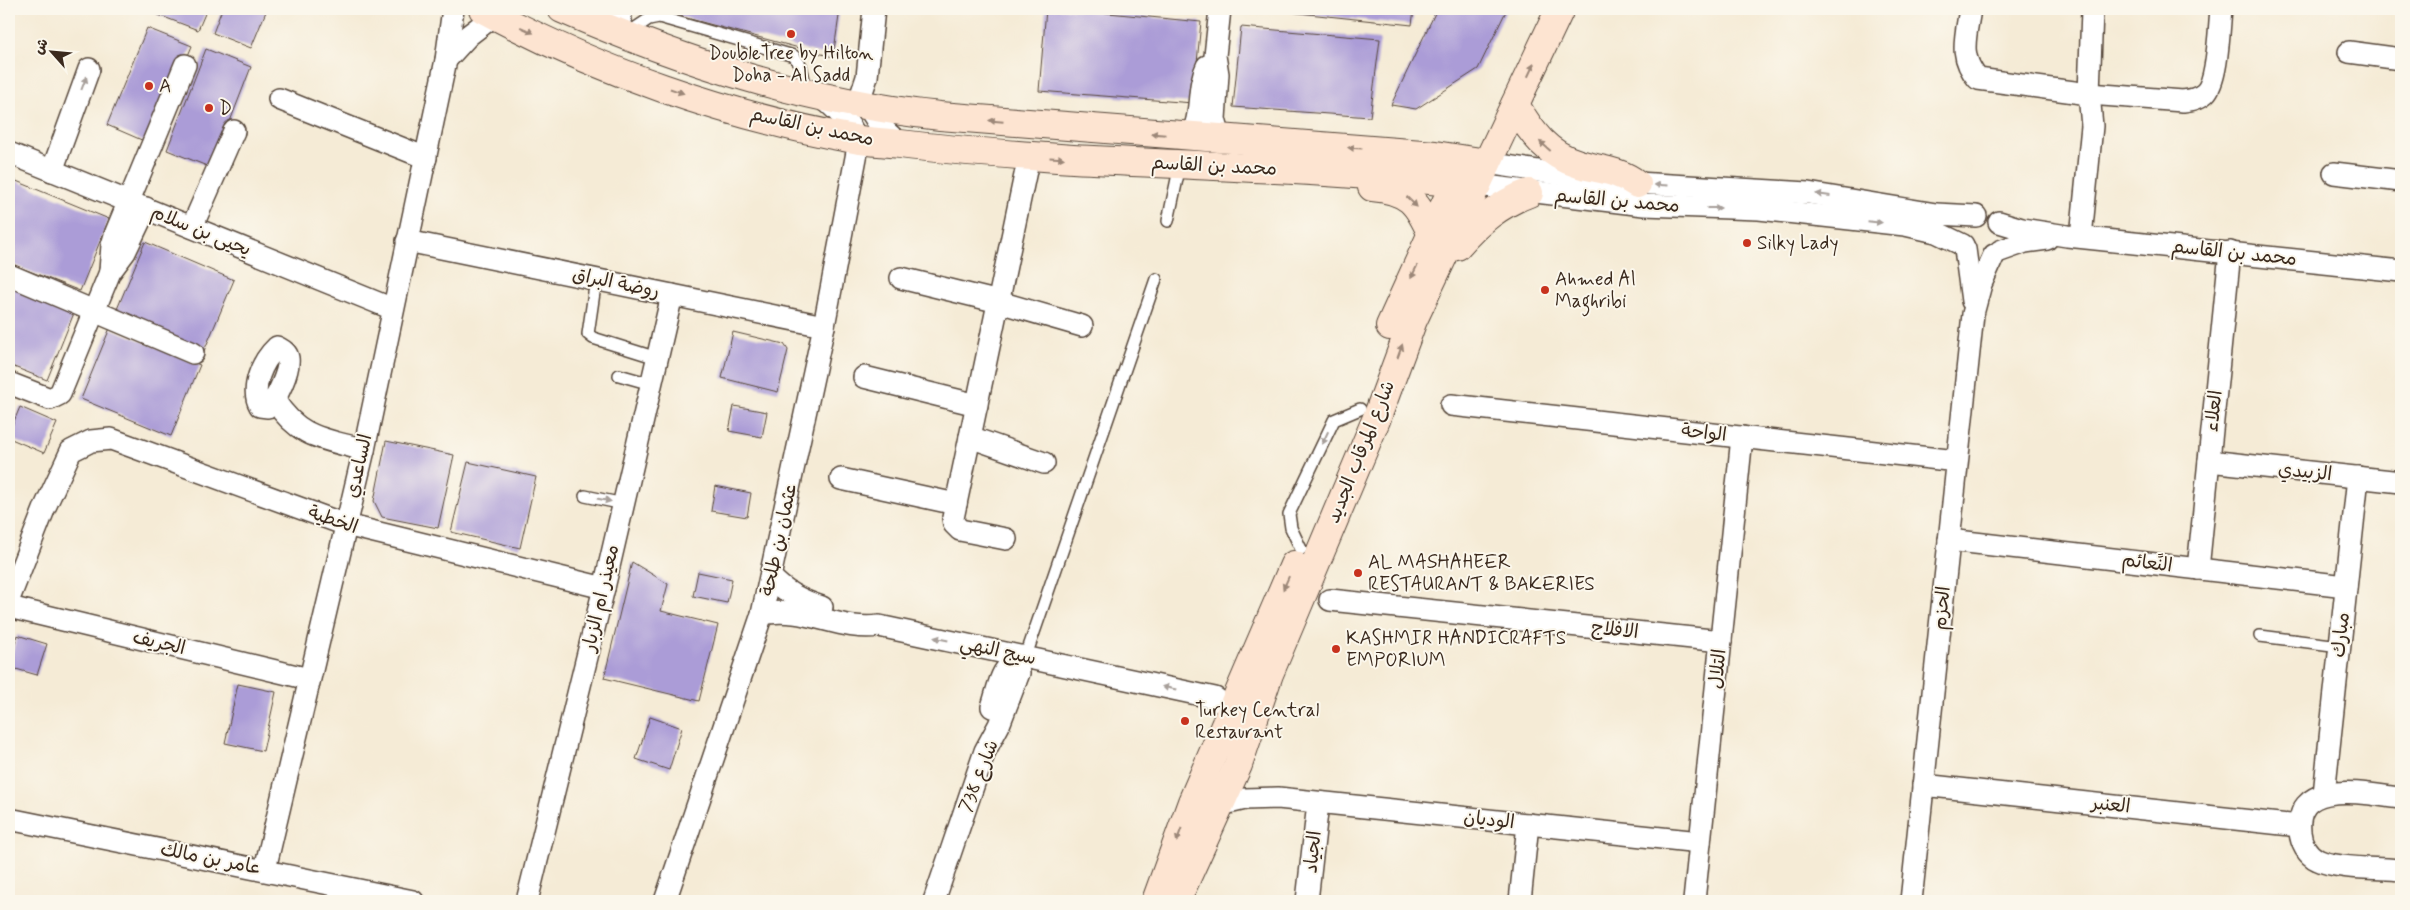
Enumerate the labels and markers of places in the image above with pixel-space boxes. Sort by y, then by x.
marker: DoubleTree by Hilton Doha - Al Sadd [785,28,797,40]
place label: DoubleTree by Hilton Doha - Al Sadd [709,41,874,88]
place label: A [159,74,171,99]
marker: A [143,80,155,92]
place label: D [219,96,232,121]
marker: D [203,102,215,114]
place label: Silky Lady [1757,231,1838,257]
marker: Silky Lady [1741,237,1753,249]
place label: Ahmed Al Maghribi [1555,267,1636,317]
marker: Ahmed Al Maghribi [1539,284,1551,296]
place label: AL MASHAHEER RESTAURANT & BAKERIES [1368,550,1595,597]
marker: AL MASHAHEER RESTAURANT & BAKERIES [1352,567,1364,579]
place label: KASHMIR HANDICRAFTS EMPORIUM [1346,626,1566,673]
marker: KASHMIR HANDICRAFTS EMPORIUM [1330,643,1342,655]
place label: Turkey Central Restaurant [1195,698,1319,745]
marker: Turkey Central Restaurant [1179,715,1191,727]

